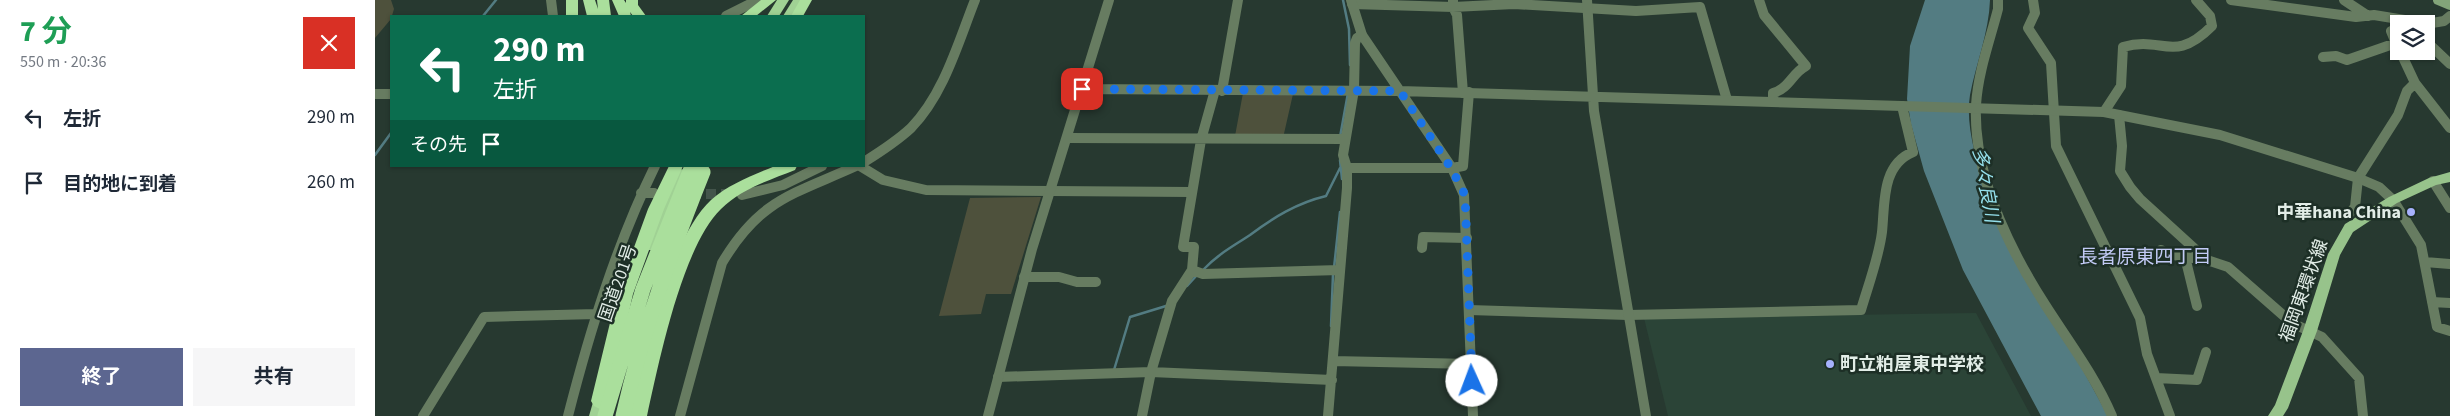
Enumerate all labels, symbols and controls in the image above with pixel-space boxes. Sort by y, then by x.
text: 7 分 [20,10,72,53]
map controls [2390,15,2435,60]
button: layers [2390,15,2435,60]
button: close [303,17,355,69]
text: 290 m [493,25,585,75]
icon: left [410,35,475,100]
text: 550 m · 20:36 [20,51,107,73]
pin [1061,68,1103,110]
text: 左折 [493,74,537,106]
icon: arrive [1068,75,1096,103]
icon: left [20,104,48,132]
text: 290 m [307,104,355,131]
text: 左折 [63,106,101,133]
icon: arrive [477,130,505,158]
text: その先 [410,132,467,159]
water label: 多々良川 [1965,145,2005,227]
icon: arrive [20,169,48,197]
text: 260 m [307,169,355,196]
text: 目的地に到着 [63,171,177,198]
place label: 中華hana China [2276,200,2401,225]
marker: 中華hana China [2405,206,2417,218]
street label: 福岡東環状線 [2274,236,2334,346]
street label: 国道201号 [593,241,643,325]
district label: 長者原東四丁目 [2078,244,2212,271]
button: 終了 [20,348,183,406]
button: 共有 [193,348,355,406]
place label: 町立粕屋東中学校 [1840,352,1984,377]
position arrow [1445,354,1497,406]
marker: 町立粕屋東中学校 [1824,358,1836,370]

